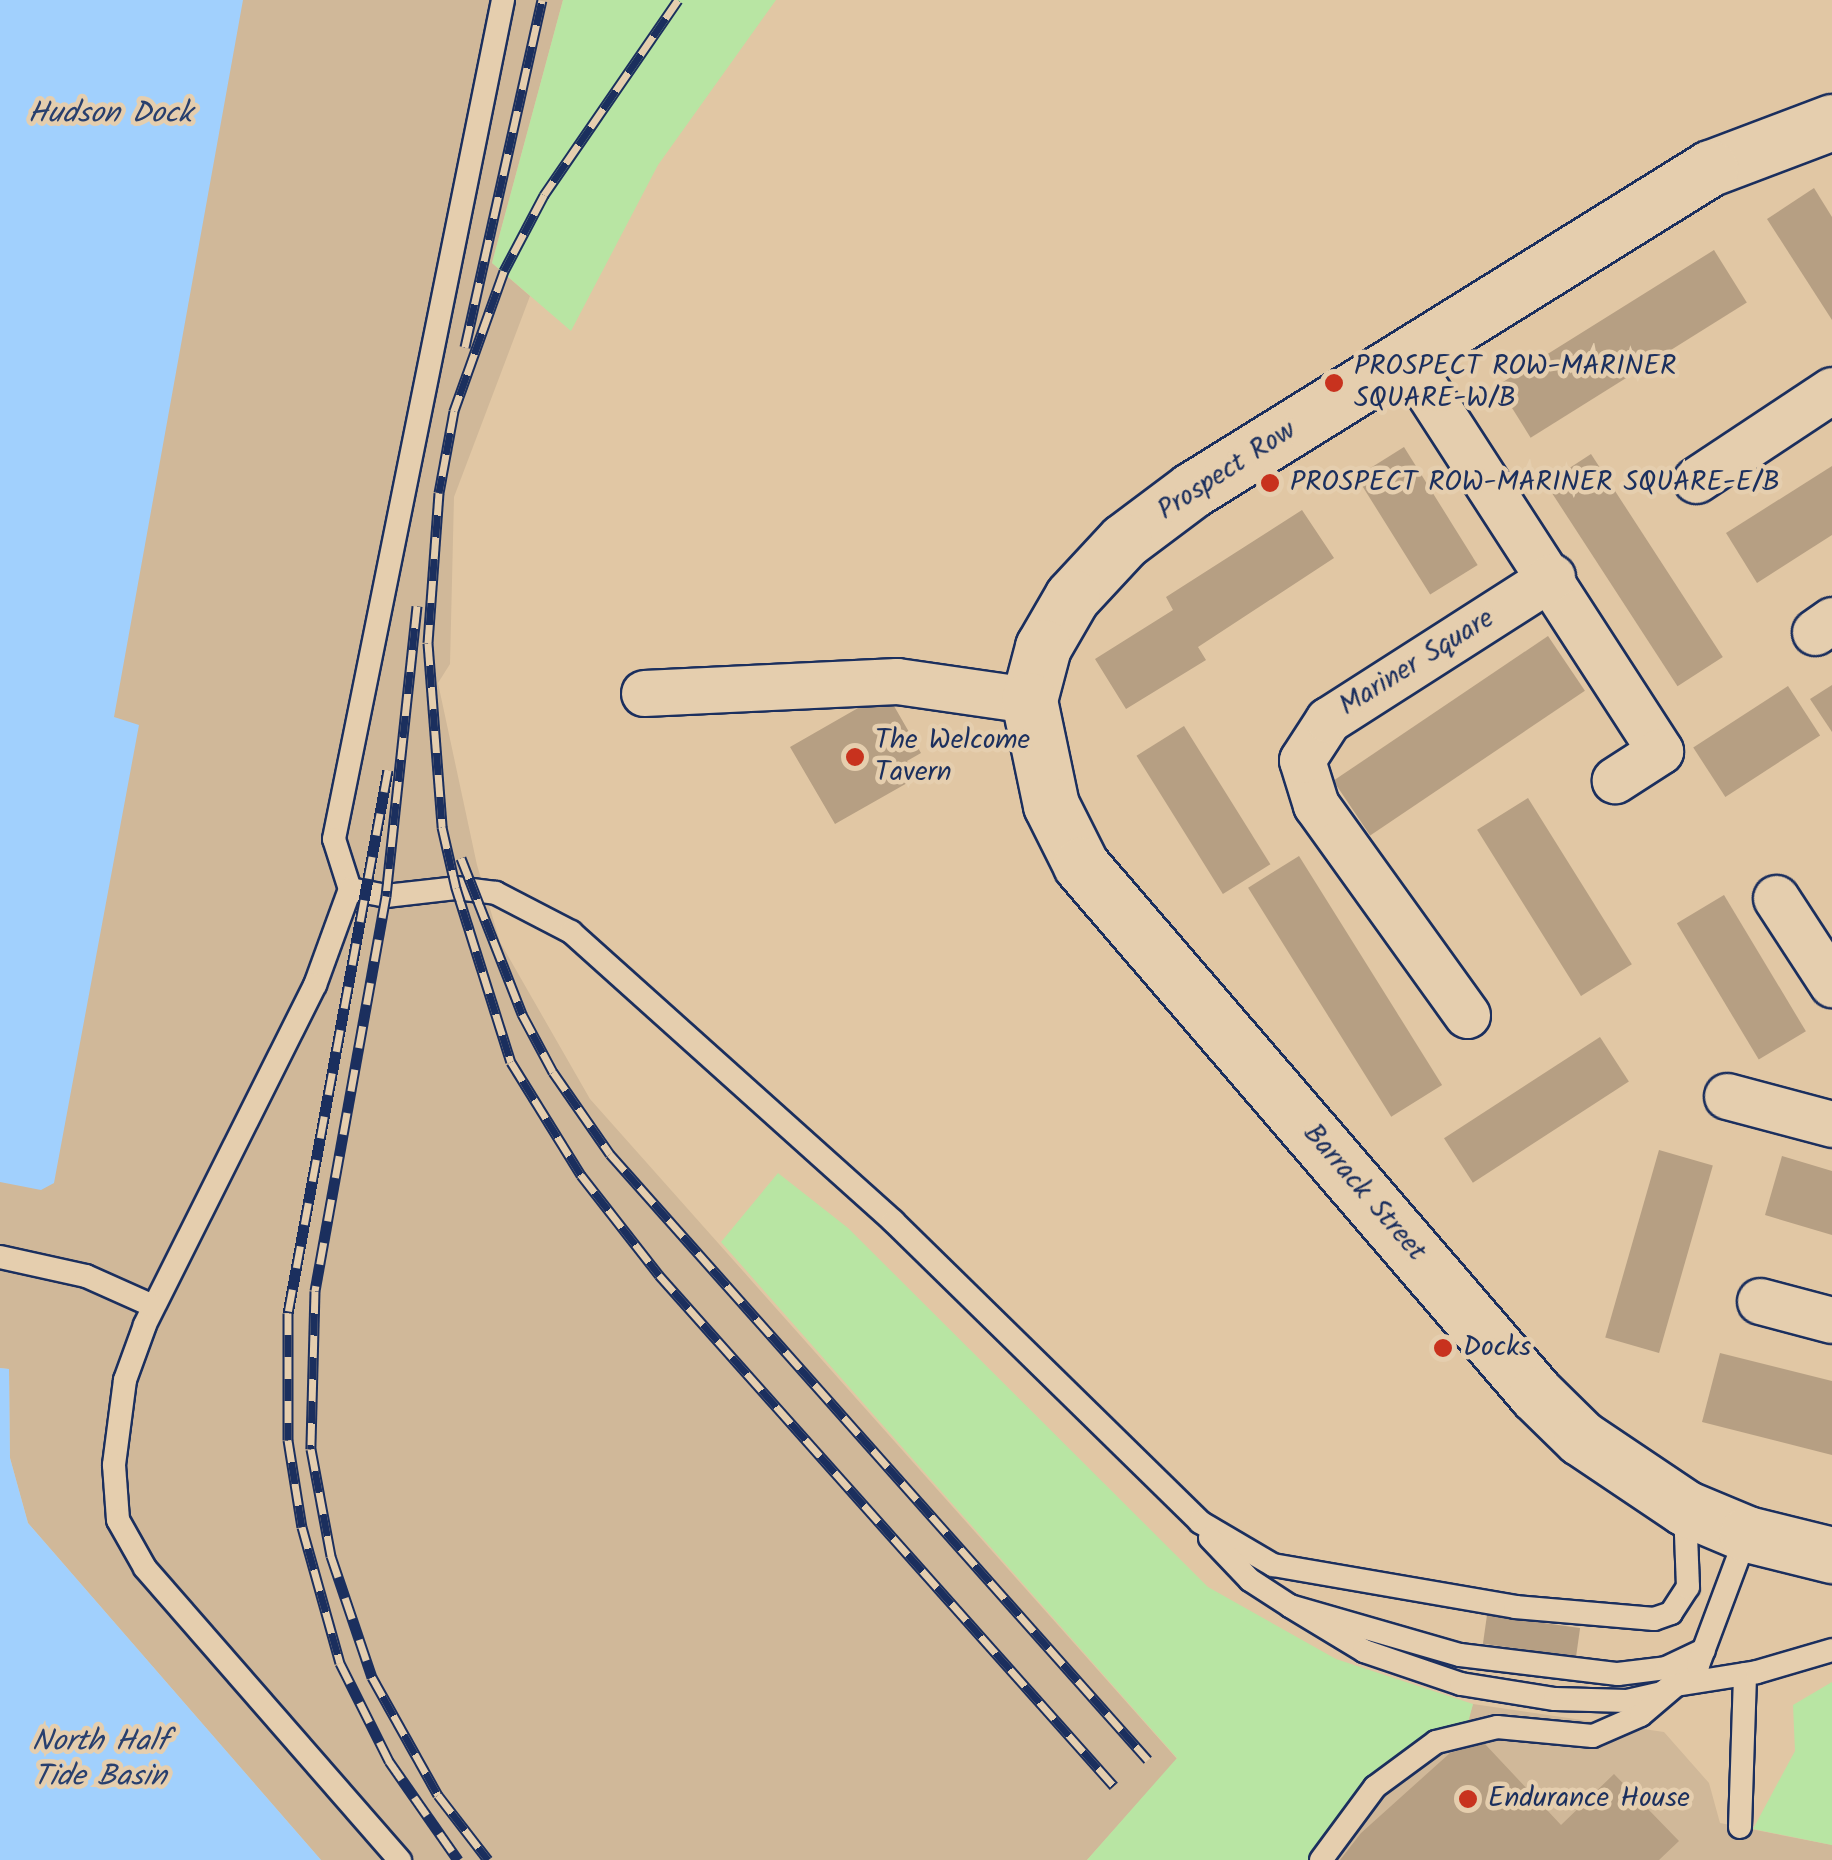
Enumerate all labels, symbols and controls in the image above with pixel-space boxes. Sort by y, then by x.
water label: Hudson Dock [28,96,192,132]
place label: PROSPECT ROW-MARINER SQUARE-W/B [1354,350,1676,416]
marker: PROSPECT ROW-MARINER SQUARE-W/B [1323,372,1345,394]
street label: Prospect Row [1152,414,1302,528]
place label: PROSPECT ROW-MARINER SQUARE-E/B [1290,466,1780,500]
marker: PROSPECT ROW-MARINER SQUARE-E/B [1259,472,1281,494]
street label: Mariner Square [1334,602,1500,724]
place label: The Welcome Tavern [875,724,1030,790]
marker: The Welcome Tavern [844,746,866,768]
street label: Barrack Street [1295,1118,1433,1268]
place label: Docks [1463,1331,1531,1365]
marker: Docks [1432,1337,1454,1359]
water label: North Half Tide Basin [32,1724,168,1794]
place label: Endurance House [1488,1782,1690,1816]
marker: Endurance House [1457,1788,1479,1810]

